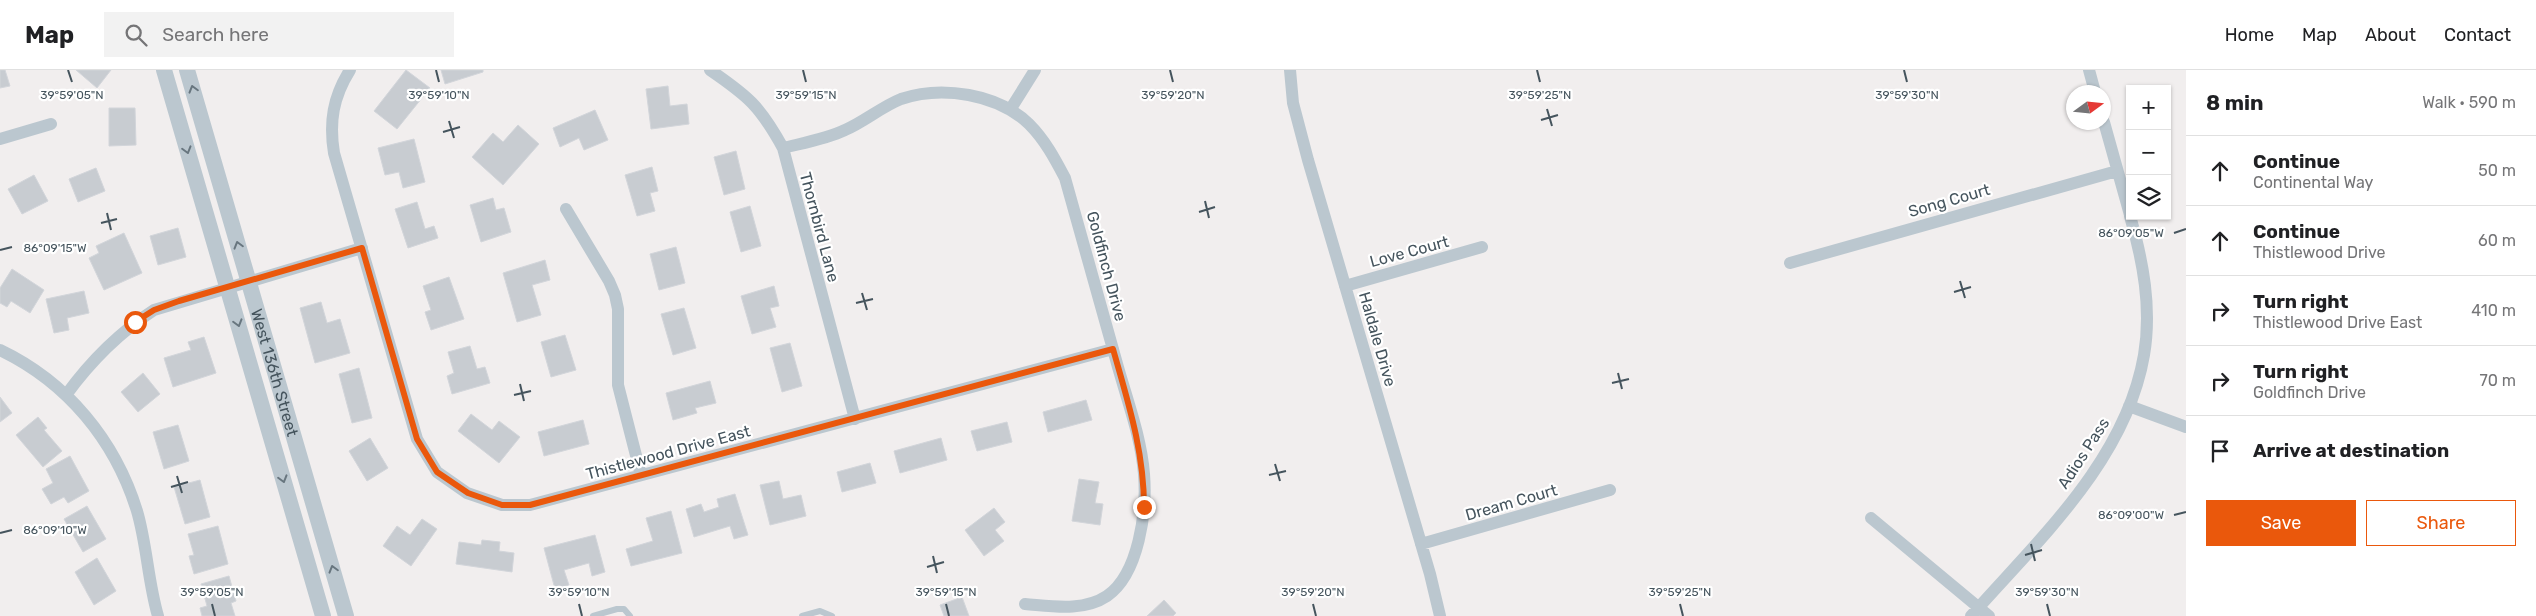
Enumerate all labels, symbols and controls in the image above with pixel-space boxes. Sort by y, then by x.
search box [104,12,454,57]
text: Map [25,21,74,49]
icon: search [122,21,150,49]
text: Search here [162,23,269,46]
text: Home [2225,24,2274,46]
text: Map [2302,24,2337,46]
text: About [2365,24,2416,46]
text: Contact [2444,24,2511,46]
north arrow [2066,85,2111,130]
map controls [2126,85,2171,220]
button: + [2126,85,2171,130]
one-way arrow [188,86,198,94]
text: 39°59'05"N [40,88,104,102]
text: 39°59'10"N [408,88,470,102]
text: 39°59'15"N [776,88,836,102]
text: 39°59'20"N [1141,88,1205,102]
text: 39°59'25"N [1509,88,1571,102]
text: 39°59'30"N [1875,88,1939,102]
text: 8 min [2206,90,2263,115]
text: Walk · 590 m [2422,93,2516,112]
button: − [2126,130,2171,175]
one-way arrow [182,146,192,154]
text: Continue [2253,150,2340,173]
icon: ahead [2206,157,2234,185]
text: 50 m [2478,161,2516,180]
street label: Thornbird Lane [796,170,843,284]
text: Continental Way [2253,173,2373,192]
button: layers [2126,175,2171,220]
street label: Song Court [1906,180,1992,221]
street label: Goldfinch Drive [1083,209,1130,323]
text: Continue [2253,220,2340,243]
text: 86°09'05"W [2098,226,2164,240]
icon: ahead [2206,227,2234,255]
text: 60 m [2478,231,2516,250]
street label: Love Court [1368,232,1451,271]
text: 86°09'15"W [23,241,87,255]
one-way arrow [234,242,244,250]
text: Thistlewood Drive [2253,243,2386,262]
street label: Haldale Drive [1355,290,1400,389]
text: Turn right [2253,290,2348,313]
icon: right [2206,297,2234,325]
text: 410 m [2471,301,2516,320]
street label: West 136th Street [247,306,302,439]
route start [124,311,147,334]
text: Thistlewood Drive East [2253,313,2422,332]
one-way arrow [232,319,242,327]
text: Turn right [2253,360,2348,383]
icon: right [2206,367,2234,395]
text: 70 m [2479,371,2516,390]
text: Goldfinch Drive [2253,383,2366,402]
street label: Adios Pass [2054,414,2113,492]
street label: Thistlewood Drive East [584,421,752,484]
icon: arrive [2206,437,2234,465]
text: Arrive at destination [2253,439,2449,462]
one-way arrow [278,475,288,483]
street label: Dream Court [1463,480,1559,525]
route end [1133,496,1156,519]
button: Save [2206,500,2356,546]
button: Share [2366,500,2516,546]
text: 86°09'00"W [2098,508,2164,522]
text: 86°09'10"W [23,523,87,537]
one-way arrow [328,566,338,574]
text: 39°59'05"N [180,585,244,599]
text: 39°59'10"N [548,585,610,599]
text: 39°59'15"N [916,585,976,599]
text: 39°59'20"N [1281,585,1345,599]
text: 39°59'25"N [1649,585,1711,599]
text: 39°59'30"N [2015,585,2079,599]

